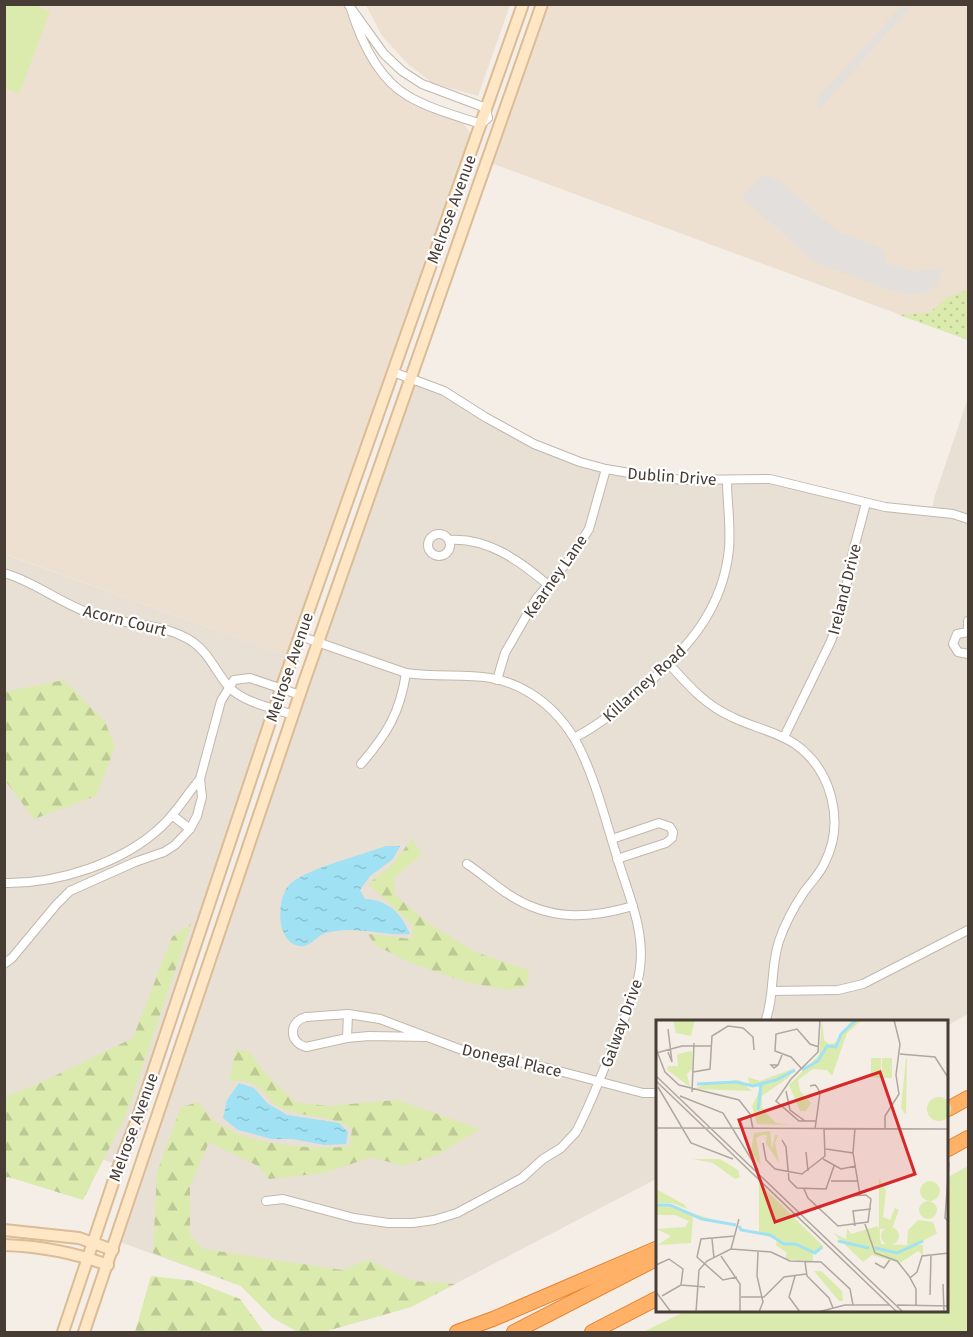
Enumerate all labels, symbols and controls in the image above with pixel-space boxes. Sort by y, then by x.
street label: Melrose Avenue [423,152,480,266]
street label: Dublin Drive [627,464,717,489]
street label: Kearney Lane [520,531,591,622]
street label: Ireland Drive [824,542,865,637]
street label: Acorn Court [81,601,169,640]
street label: Melrose Avenue [262,610,317,724]
street label: Killarney Road [599,641,690,726]
street label: Galway Drive [597,976,646,1070]
inset map [656,1020,949,1313]
street label: Donegal Place [460,1040,564,1081]
street label: Melrose Avenue [105,1070,162,1184]

